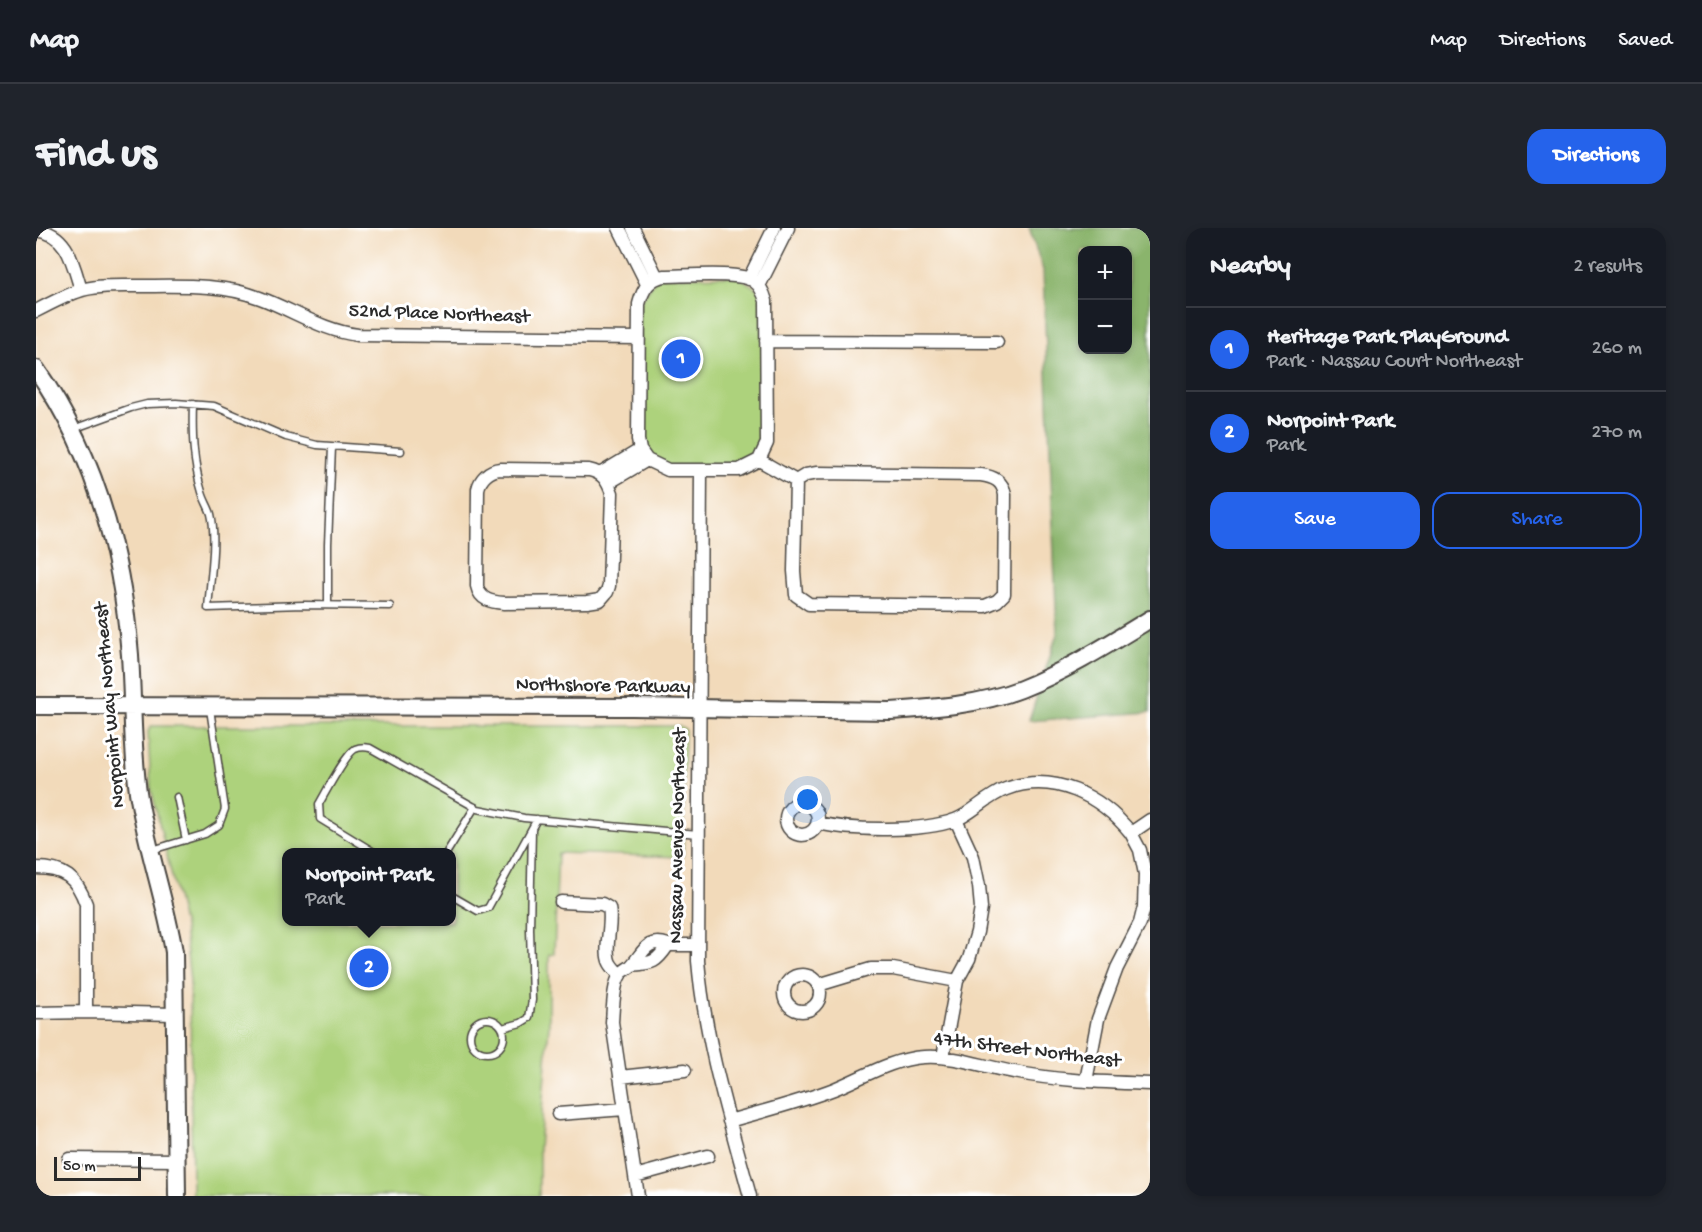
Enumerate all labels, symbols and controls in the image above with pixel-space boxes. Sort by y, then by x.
text: Map [30,25,79,58]
text: Map [1430,29,1467,54]
text: Directions [1500,29,1585,54]
text: Saved [1618,29,1672,54]
button: Directions [1527,129,1666,184]
text: Find us [36,132,156,181]
map controls [1078,246,1132,354]
button: + [1078,246,1132,300]
text: Nearby [1210,252,1291,283]
text: 2 results [1573,256,1642,279]
street label: 52nd Place Northeast [348,300,532,330]
button: − [1078,300,1132,354]
text: Heritage Park PlayGround [1267,325,1508,351]
pin: 1 [662,336,700,382]
text: 1 [1225,338,1234,361]
text: 260 m [1592,338,1642,361]
text: Park · Nassau Court Northeast [1267,351,1522,374]
text: Norpoint Park [1267,409,1394,435]
text: 2 [1225,422,1234,445]
text: 270 m [1592,422,1642,445]
text: Park [1267,435,1305,458]
button: Save [1210,492,1420,549]
button: Share [1432,492,1642,549]
street label: Norpoint Way Northeast [90,599,131,809]
street label: Northshore Parkway [515,674,691,700]
street label: Nassau Avenue Northeast [666,726,692,944]
your location [793,785,822,814]
popup [282,848,456,926]
text: Norpoint Park [305,863,433,889]
text: Park [305,889,344,912]
pin: 2 [350,946,388,990]
street label: 47th Street Northeast [932,1028,1123,1074]
scale bar [54,1154,141,1182]
text: 50 m [63,1158,96,1177]

